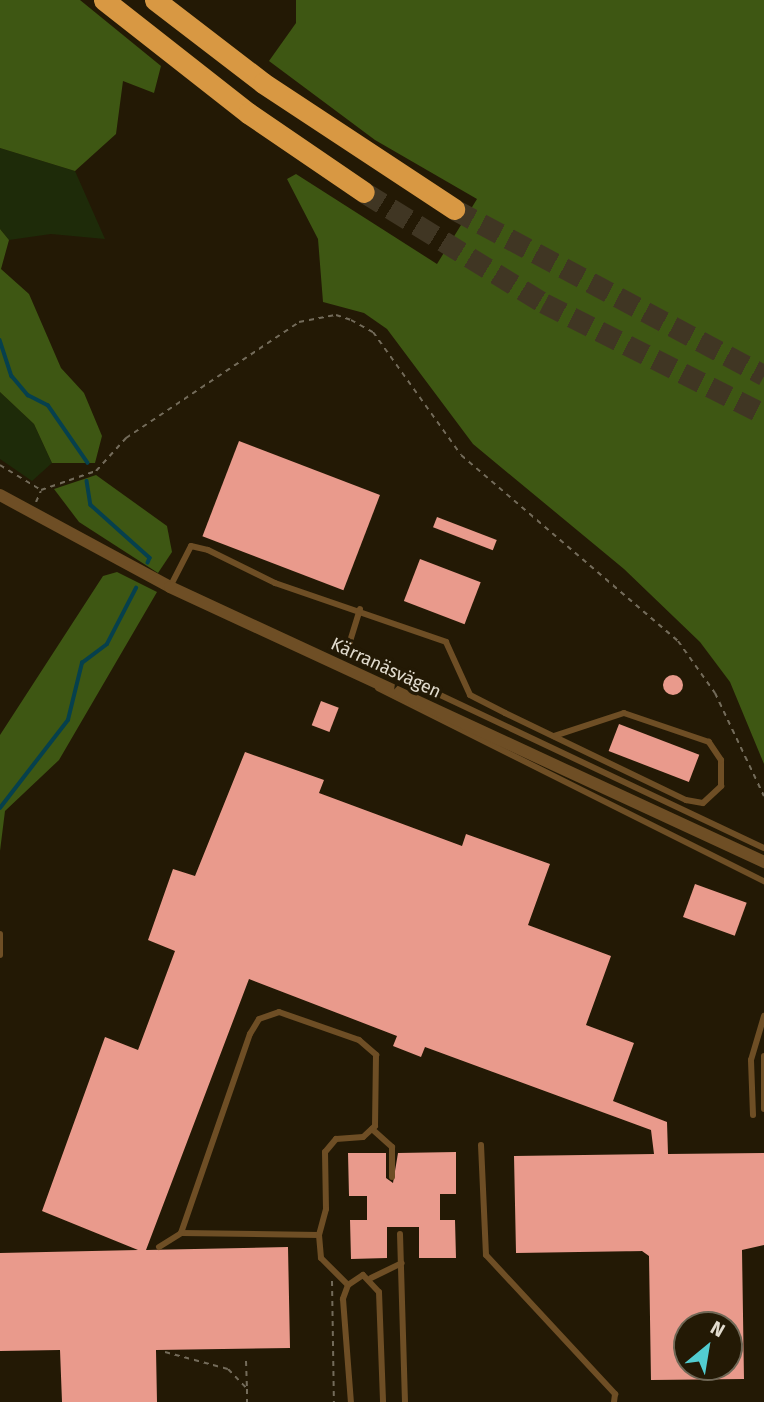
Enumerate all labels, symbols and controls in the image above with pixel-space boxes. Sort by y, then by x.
street label: Kärranäsvägen [327,633,445,703]
north arrow [673,1311,743,1381]
text: N [707,1316,729,1342]

